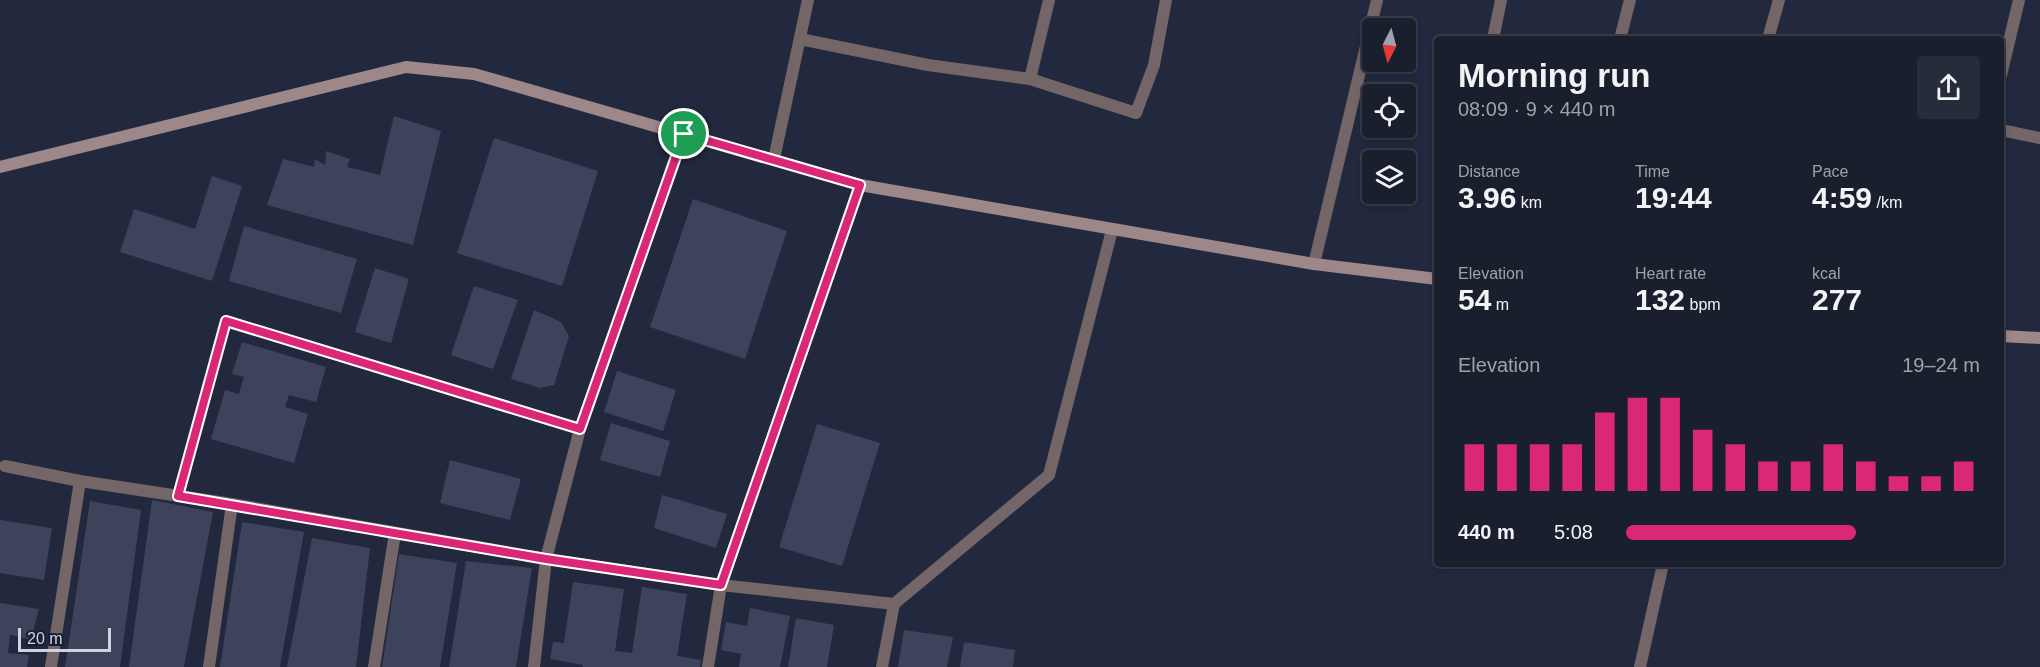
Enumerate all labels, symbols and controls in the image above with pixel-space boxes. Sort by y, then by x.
north arrow [1362,18,1416,72]
map controls [1362,18,1416,204]
button: share [1917,56,1980,119]
text: Morning run [1458,57,1650,94]
button: locate [1362,84,1416,138]
text: 08:09 · 9 × 440 m [1458,98,1615,120]
pin [658,108,709,159]
icon: arrive [667,117,700,150]
button: layers [1362,150,1416,204]
text: Distance [1458,163,1520,180]
text: Time [1635,163,1670,180]
text: Pace [1812,163,1848,180]
text: 3.96 [1458,181,1516,214]
text: 19:44 [1635,181,1712,214]
text: 4:59 [1812,181,1872,214]
text: km [1516,194,1542,211]
text: /km [1872,194,1902,211]
text: Elevation [1458,265,1524,282]
text: Heart rate [1635,265,1706,282]
text: kcal [1812,265,1840,282]
text: 54 [1458,283,1491,316]
text: 132 [1635,283,1685,316]
text: 277 [1812,283,1862,316]
text: m [1491,296,1509,313]
text: bpm [1685,296,1721,313]
text: Elevation [1458,354,1540,376]
text: 19–24 m [1902,354,1980,376]
text: 440 m [1458,521,1515,543]
text: 5:08 [1554,521,1593,543]
scale bar [18,625,111,652]
text: 20 m [27,630,63,647]

